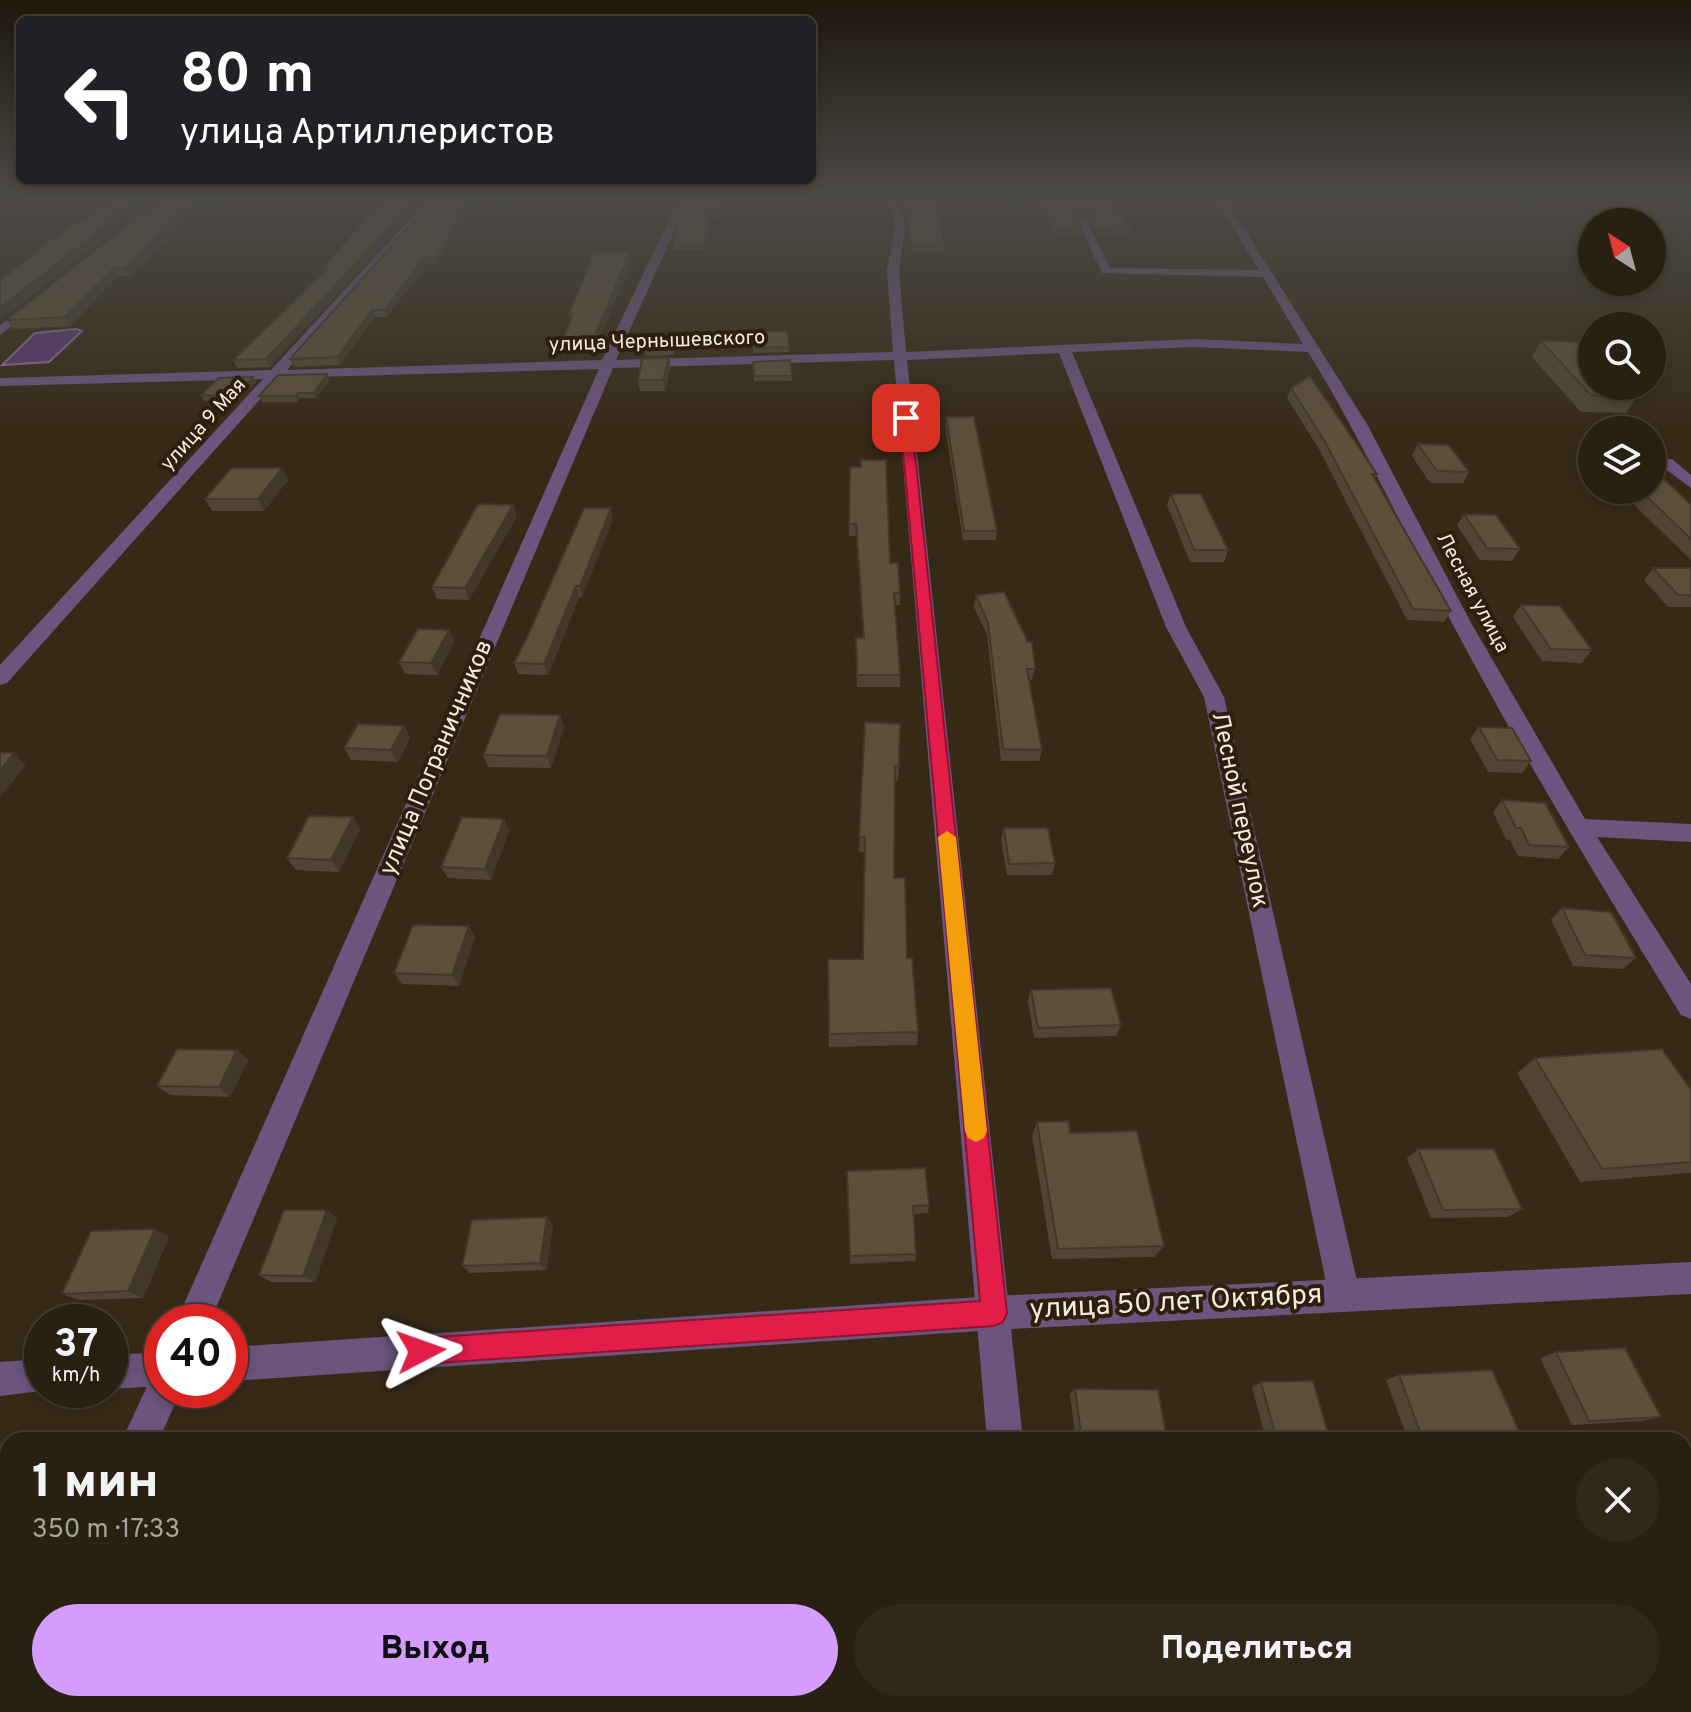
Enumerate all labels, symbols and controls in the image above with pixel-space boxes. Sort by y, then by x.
text: 80 m [180,42,314,112]
icon: left [48,48,152,152]
text: улица Артиллеристов [180,111,555,157]
north arrow [1578,208,1666,296]
map controls [1578,208,1666,504]
button: search [1578,312,1666,400]
street label: улица Чернышевского [548,325,766,359]
street label: улица 9 Мая [155,373,253,477]
pin [872,384,940,452]
icon: arrive [884,396,928,440]
button: layers [1578,416,1666,504]
street label: Лесная улица [1429,528,1515,658]
street label: улица Пограничников [374,636,500,880]
street label: Лесной переулок [1204,709,1274,911]
street label: улица 50 лет Октября [1029,1277,1323,1329]
speed limit sign: 40 [144,1304,248,1408]
position arrow [379,1309,463,1393]
text: 37 [54,1321,98,1371]
text: km/h [52,1363,100,1389]
text: 1 мин [32,1454,159,1514]
button: close [1576,1458,1660,1542]
text: 350 m · 17:33 [32,1514,180,1547]
button: Выход [32,1604,838,1696]
button: Поделиться [854,1604,1660,1696]

